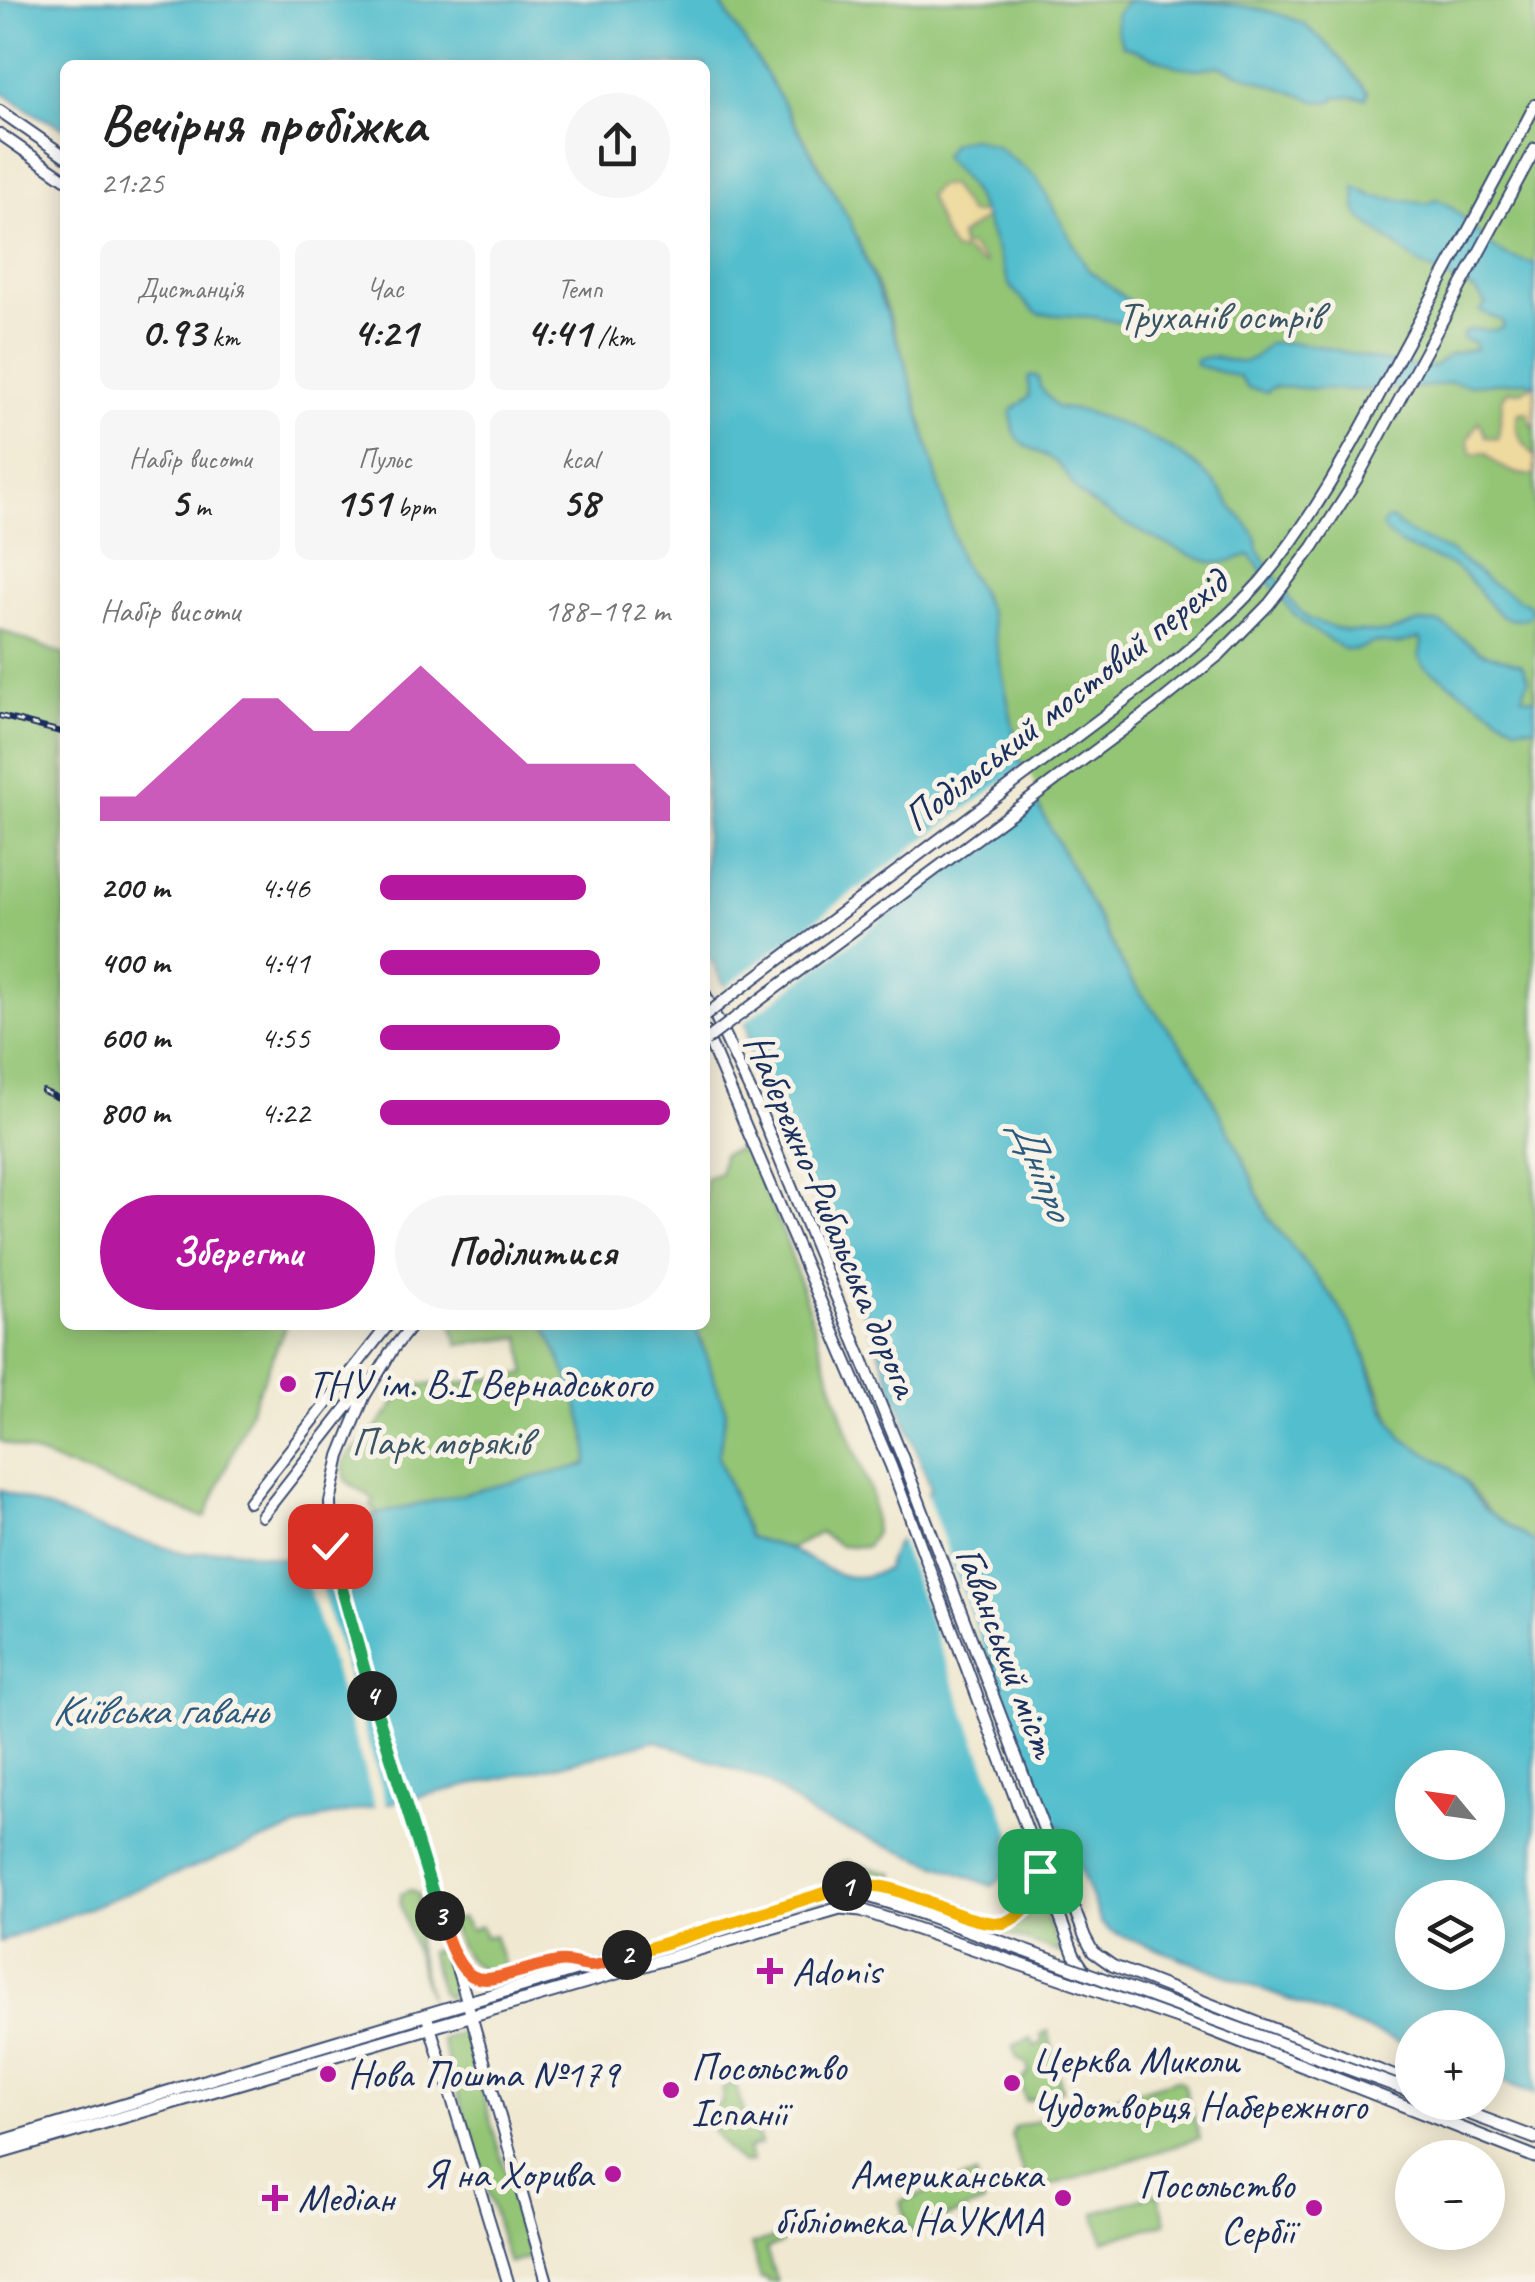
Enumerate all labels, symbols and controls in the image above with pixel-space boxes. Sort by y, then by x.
text: Вечірня пробіжка [100,89,425,159]
button: share [565,93,670,198]
text: 21:25 [100,162,164,203]
text: Дистанція [137,271,243,306]
text: Час [367,271,403,306]
text: Темп [557,271,603,306]
park label: Труханів острів [1118,291,1331,341]
text: 0.93 [141,306,205,359]
text: 4:21 [352,306,418,359]
text: 4:41 [526,306,591,359]
text: km [205,319,239,354]
text: /km [591,319,634,354]
text: Набір висоти [129,441,251,476]
text: Пульс [358,441,412,476]
text: kcal [561,441,599,476]
text: 5 [170,476,188,529]
text: 151 [334,476,390,529]
text: 58 [561,476,599,529]
text: m [188,489,210,524]
text: bpm [390,489,436,524]
street label: Подільський мостовий перехід [893,555,1240,842]
text: Набір висоти [100,590,240,631]
text: 188–192 m [544,590,670,631]
text: 200 m [100,867,169,908]
text: 4:46 [260,867,310,908]
text: 400 m [100,942,169,983]
text: 4:41 [260,942,310,983]
text: 600 m [100,1017,170,1058]
text: 4:55 [260,1017,310,1058]
street label: Набережно-Рибальська дорога [733,1026,932,1407]
text: 800 m [100,1092,169,1133]
text: 4:22 [260,1092,310,1133]
water label: Дніпро [998,1111,1088,1231]
button: Зберегти [100,1195,375,1310]
button: Поділитися [395,1195,670,1310]
place label: ТНУ ім. В.І Вернадського [308,1359,654,1409]
marker: ТНУ ім. В.І Вернадського [277,1373,299,1395]
park label: Парк моряків [352,1417,539,1467]
pin [288,1504,373,1589]
icon: check [303,1519,358,1574]
street label: Гаванський міст [944,1540,1071,1767]
pin: 4 [347,1671,397,1721]
text: 4 [366,1678,378,1713]
water label: Київська гавань [52,1684,271,1737]
north arrow [1395,1750,1505,1860]
map controls [1395,1750,1505,2250]
pin [998,1829,1083,1914]
icon: arrive [1013,1844,1068,1899]
pin: 1 [822,1861,872,1911]
text: 1 [841,1868,853,1903]
button: layers [1395,1880,1505,1990]
pin: 3 [415,1891,465,1941]
text: 3 [434,1898,446,1933]
pin: 2 [602,1930,652,1980]
text: 2 [621,1937,633,1972]
place label: Adonis [792,1946,884,1996]
marker: Adonis [757,1958,783,1984]
button: + [1395,2010,1505,2120]
place label: Церква Миколи Чудотворця Набережного [1032,2035,1369,2131]
place label: Посольство Іспанії [691,2042,848,2138]
place label: Нова Пошта №179 [348,2049,622,2099]
marker: Нова Пошта №179 [317,2063,339,2085]
marker: Церква Миколи Чудотворця Набережного [1001,2072,1023,2094]
marker: Посольство Іспанії [660,2079,682,2101]
button: − [1395,2140,1505,2250]
place label: Я на Хорива [424,2149,596,2199]
place label: Американська бібліотека НаУКМА [774,2150,1046,2246]
place label: Посольство Сербії [1139,2160,1302,2256]
marker: Я на Хорива [602,2163,624,2185]
place label: Медіан [298,2173,397,2223]
marker: Медіан [262,2185,288,2211]
marker: Американська бібліотека НаУКМА [1052,2187,1074,2209]
marker: Посольство Сербії [1303,2197,1325,2219]

